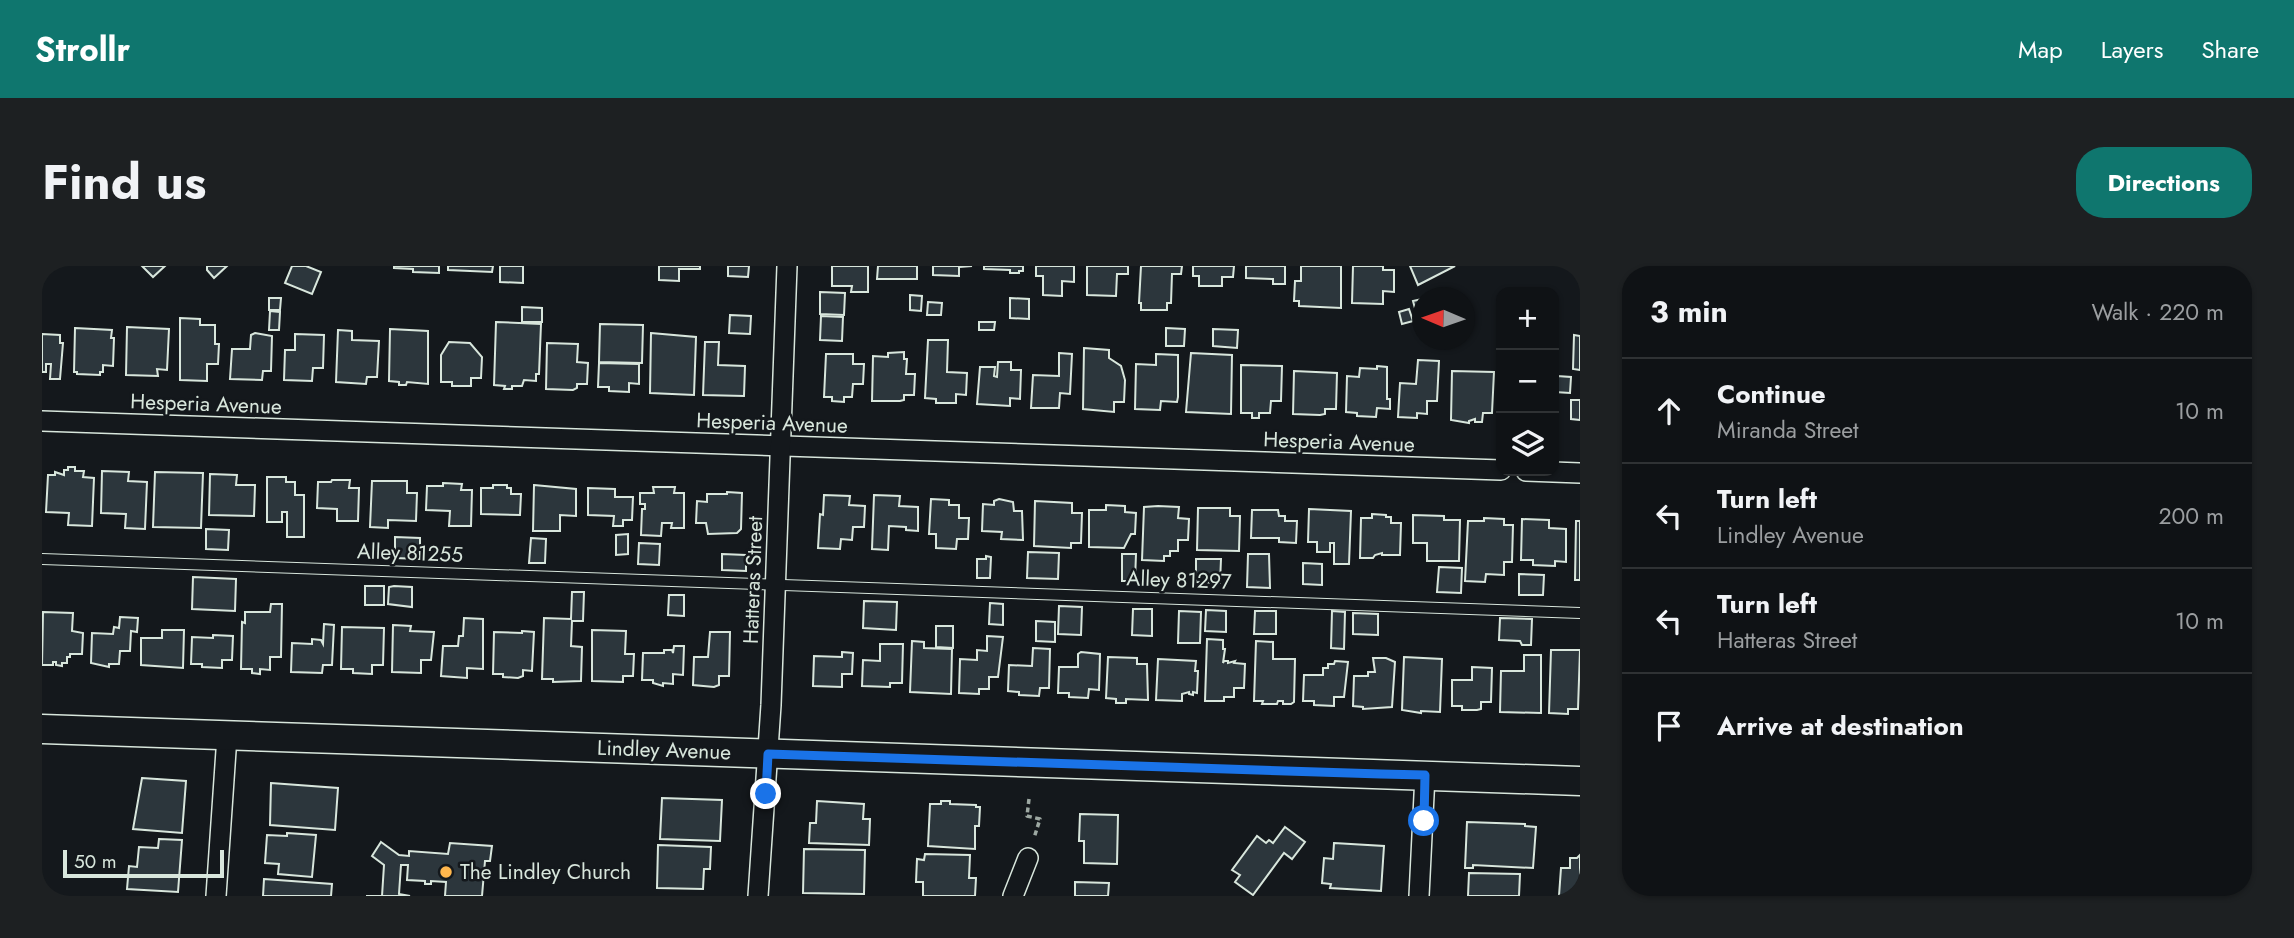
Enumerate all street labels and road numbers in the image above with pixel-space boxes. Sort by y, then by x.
street label: Hesperia Avenue [130,386,282,422]
street label: Hesperia Avenue [696,405,848,441]
street label: Hesperia Avenue [1263,424,1415,460]
street label: Hatteras Street [736,515,770,645]
street label: Alley 81255 [356,536,464,570]
street label: Alley 81297 [1126,563,1232,597]
street label: Lindley Avenue [596,733,732,767]

